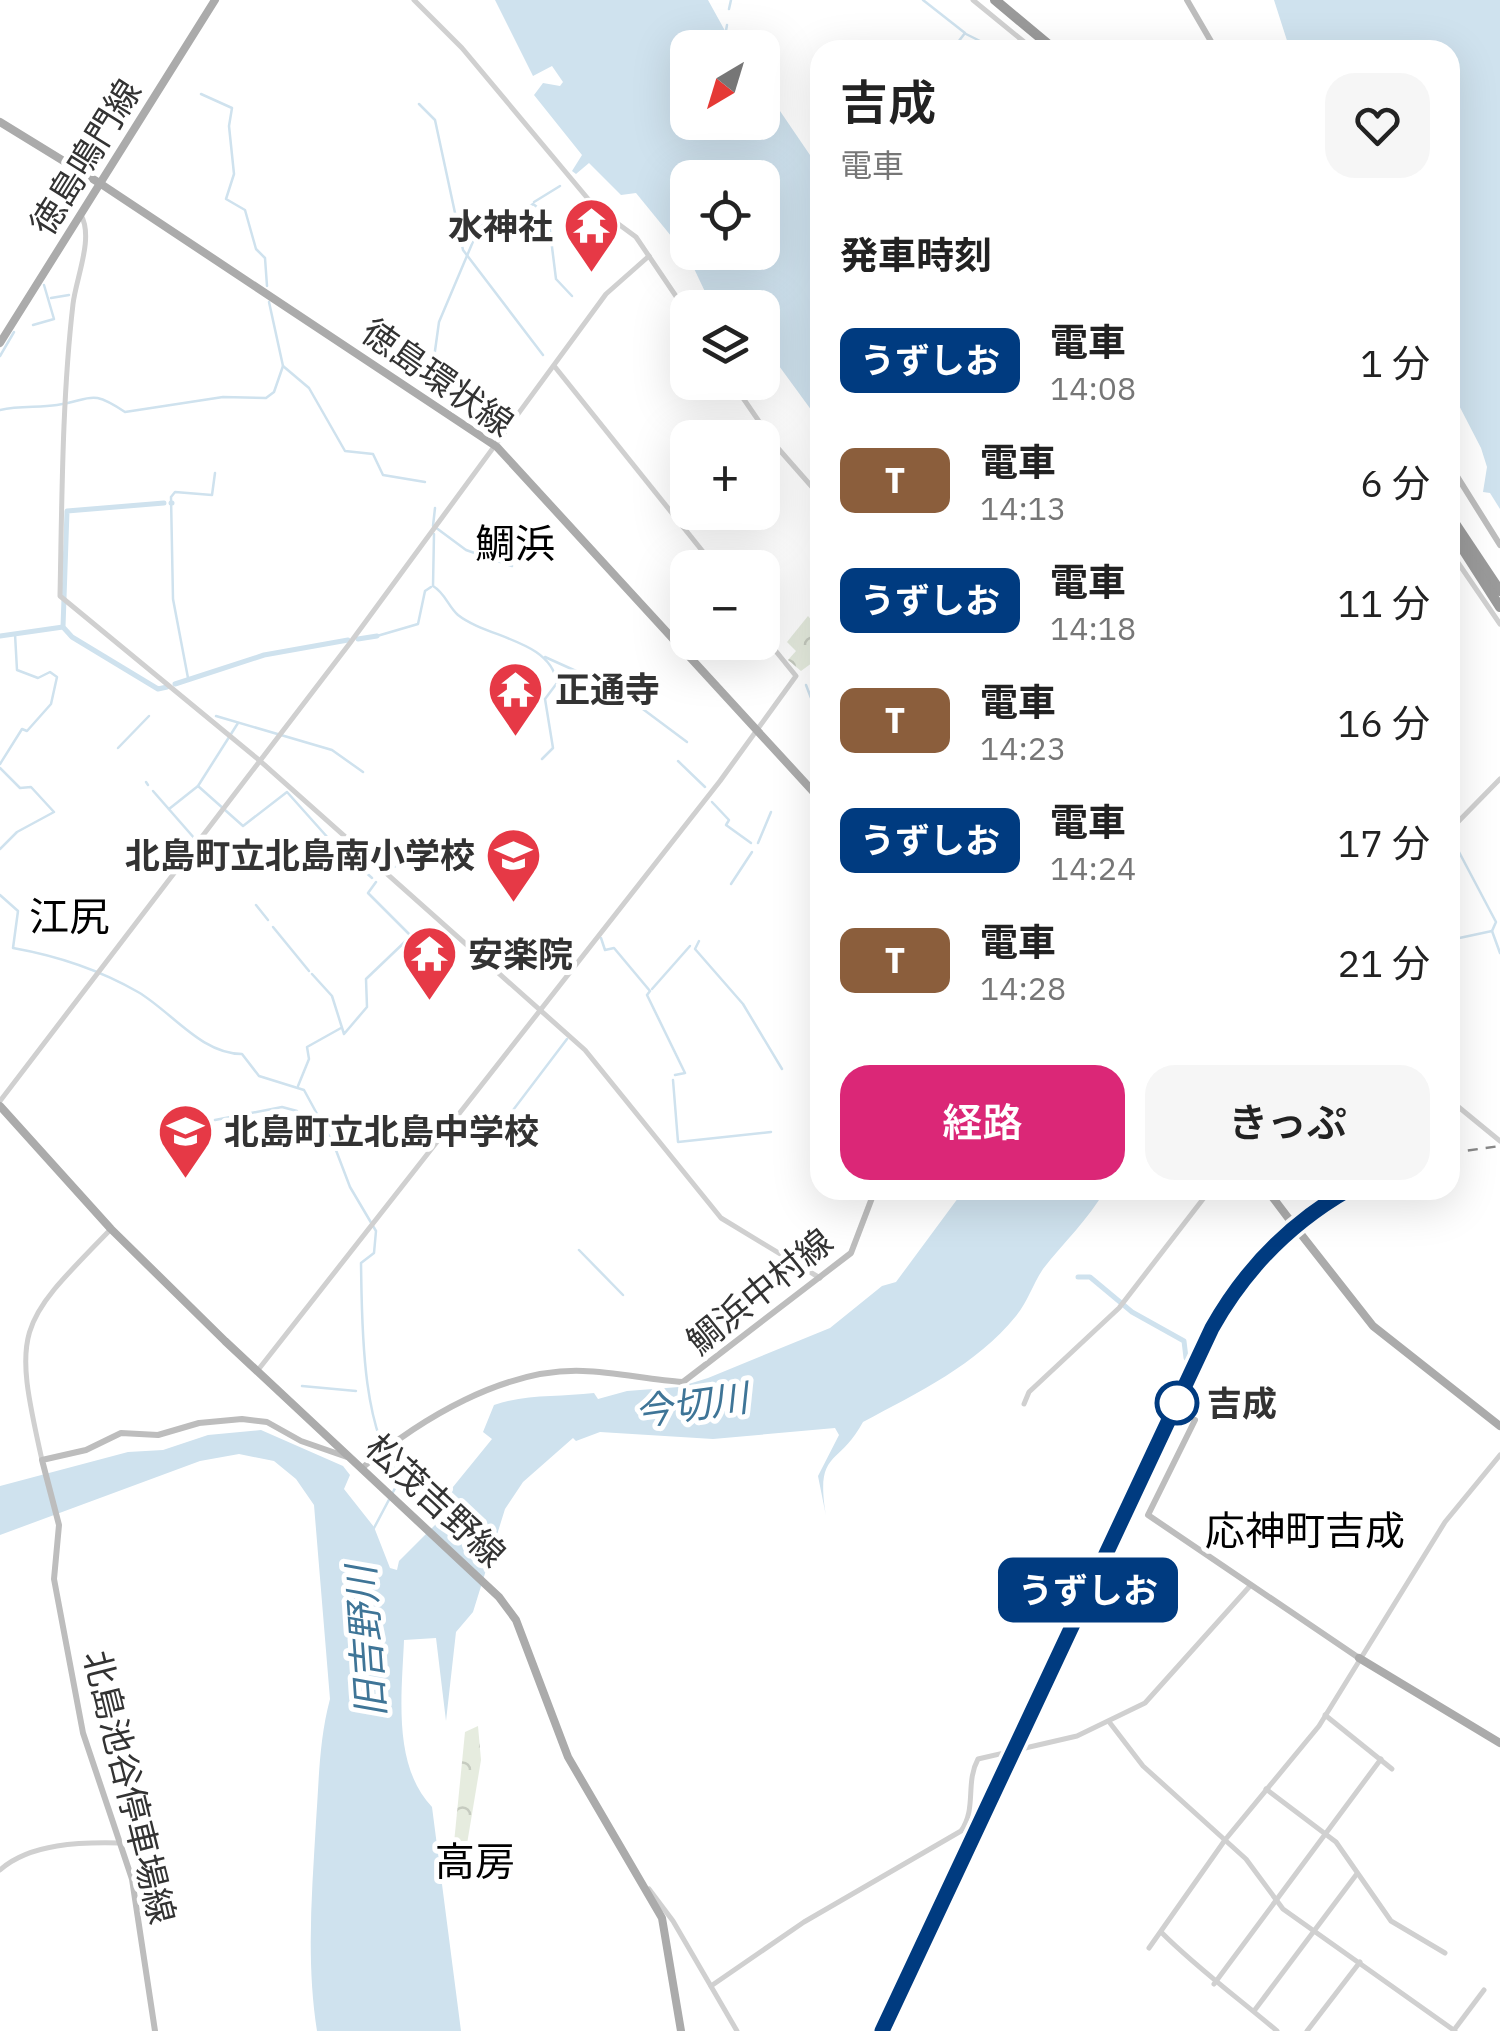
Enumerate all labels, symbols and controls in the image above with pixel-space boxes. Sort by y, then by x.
north arrow [670,30,780,140]
map controls [670,30,780,660]
street label: 徳島鳴門線 [19,71,151,243]
text: 吉成 [840,71,936,133]
button: heart [1325,73,1430,178]
text: 電車 [840,144,904,186]
button: locate [670,160,780,270]
temple icon: 水神社 [562,196,622,275]
place label: 水神社 [448,203,553,249]
text: 発車時刻 [840,230,992,279]
button: layers [670,290,780,400]
street label: 徳島環状線 [353,308,523,446]
text: 電車 [1050,317,1126,366]
text: うずしお [860,337,1000,383]
text: 1 分 [1360,338,1430,387]
text: 14:08 [1050,367,1136,409]
button: + [670,420,780,530]
text: 電車 [980,437,1056,486]
text: T [885,457,905,503]
text: 6 分 [1360,458,1430,507]
text: 14:13 [980,487,1066,529]
district label: 鯛浜 [475,517,555,569]
button: − [670,550,780,660]
text: 電車 [1050,557,1126,606]
text: うずしお [860,577,1000,623]
text: 11 分 [1337,578,1430,627]
text: 14:18 [1050,607,1136,649]
temple icon: 正通寺 [486,659,546,738]
place label: 正通寺 [555,666,660,712]
text: 電車 [980,677,1056,726]
text: T [885,697,905,743]
text: 16 分 [1337,698,1430,747]
text: 14:23 [980,727,1066,769]
text: 電車 [1050,797,1126,846]
text: うずしお [860,817,1000,863]
text: 17 分 [1337,818,1430,867]
school or university icon: 北島町立北島南小学校 [484,825,544,904]
place label: 北島町立北島南小学校 [125,832,475,878]
text: 14:24 [1050,847,1136,889]
district label: 江尻 [29,890,109,942]
text: 電車 [980,917,1056,966]
temple icon: 安楽院 [399,924,459,1003]
place label: 安楽院 [468,931,573,977]
text: T [885,937,905,983]
text: 21 分 [1337,938,1430,987]
text: 14:28 [980,967,1066,1009]
button: 経路 [840,1065,1125,1180]
button: きっぷ [1145,1065,1430,1180]
school or university icon: 北島町立北島中学校 [155,1101,215,1180]
place label: 北島町立北島中学校 [224,1108,539,1154]
street label: 鯛浜中村線 [677,1218,841,1364]
water label: 今切川 [631,1371,755,1436]
place label: 吉成 [1207,1380,1277,1426]
marker: 吉成 [1156,1382,1198,1424]
street label: 松茂吉野線 [356,1423,516,1577]
district label: 応神町吉成 [1205,1504,1405,1556]
line badge: うずしお [1018,1558,1158,1622]
water label: 旧吉野川 [335,1560,395,1720]
text: うずしお [1018,1567,1158,1613]
street label: 北島池谷停車場線 [74,1646,186,1928]
district label: 高房 [435,1835,515,1887]

